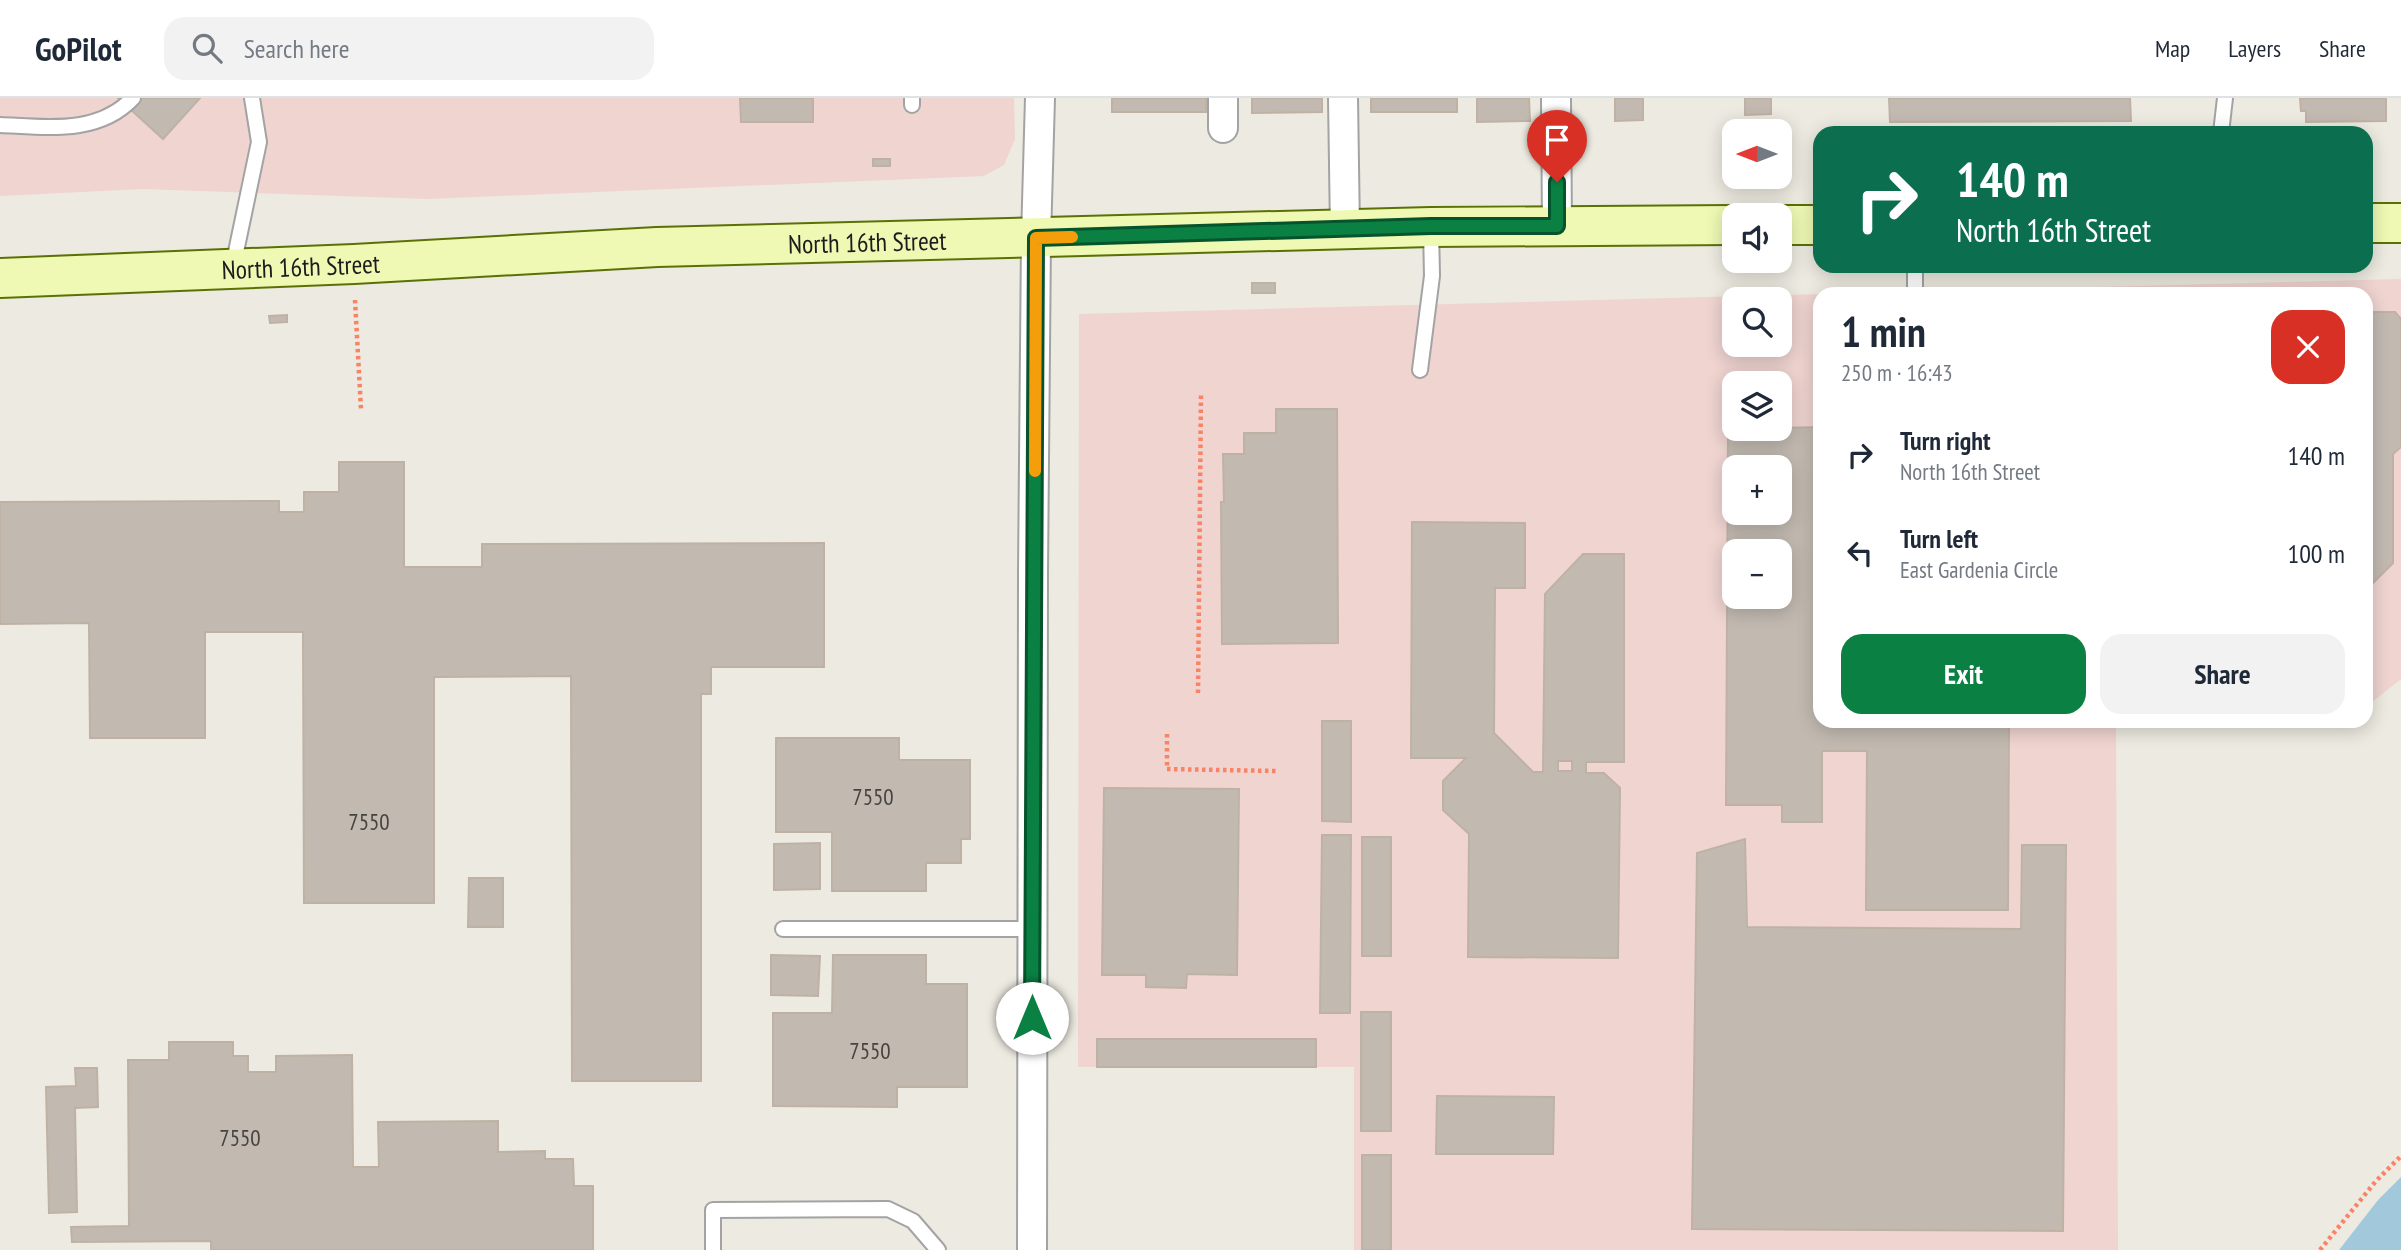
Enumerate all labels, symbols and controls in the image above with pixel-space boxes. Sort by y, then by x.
search box [164,17,654,80]
text: GoPilot [35,27,122,70]
icon: search [188,29,226,67]
text: Search here [244,32,349,65]
text: Map [2155,33,2190,64]
text: Layers [2228,33,2281,64]
text: Share [2319,33,2366,64]
pin [1527,110,1587,182]
north arrow [1722,119,1792,189]
map controls [1722,119,1792,609]
icon: arrive [1538,121,1576,159]
text: 140 m [1956,147,2069,211]
icon: right [1841,154,1932,245]
button: sound [1722,203,1792,273]
text: North 16th Street [1956,209,2151,251]
street label: North 16th Street [788,223,947,260]
street label: North 16th Street [221,246,381,286]
button: search [1722,287,1792,357]
text: 1 min [1841,304,1926,359]
button: close [2271,310,2345,384]
text: 250 m · 16:43 [1841,358,1953,387]
button: layers [1722,371,1792,441]
text: Turn right [1900,424,1991,457]
icon: right [1841,436,1879,474]
text: 140 m [2287,439,2345,472]
button: + [1722,455,1792,525]
text: North 16th Street [1900,457,2040,486]
text: Turn left [1900,522,1978,555]
icon: left [1841,534,1879,572]
text: 100 m [2287,537,2345,570]
button: − [1722,539,1792,609]
text: East Gardenia Circle [1900,555,2058,584]
button: Exit [1841,634,2086,714]
button: Share [2100,634,2345,714]
house number: 7550 [852,782,894,811]
house number: 7550 [348,807,390,836]
position arrow [995,981,1069,1055]
house number: 7550 [849,1036,891,1065]
house number: 7550 [219,1123,261,1152]

